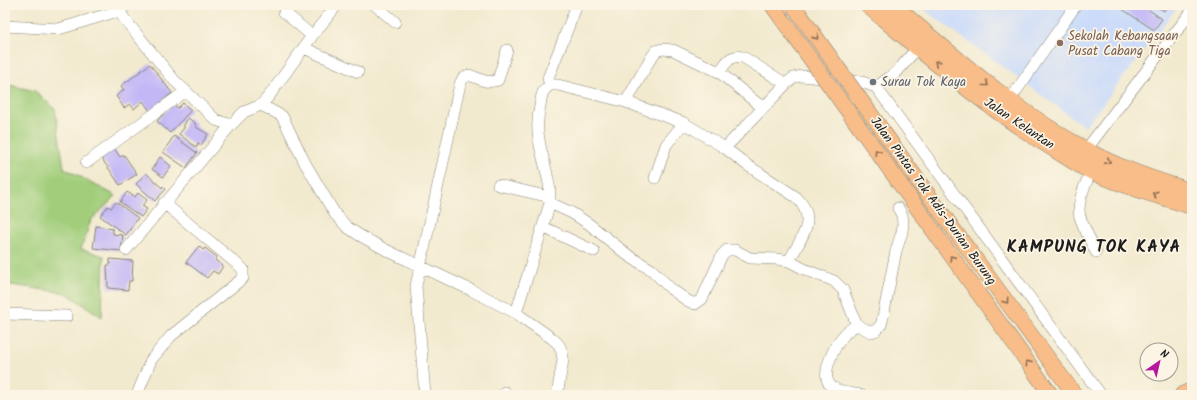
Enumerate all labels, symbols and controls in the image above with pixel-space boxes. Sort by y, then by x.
place label: Sekolah Kebangsaan Pusat Cabang Tiga [1068,26,1178,62]
one-way arrow [811,32,818,39]
marker: Sekolah Kebangsaan Pusat Cabang Tiga [1055,38,1065,48]
one-way arrow [935,61,942,68]
place label: Surau Tok Kaya [881,72,966,93]
marker: Surau Tok Kaya [868,77,878,87]
one-way arrow [982,79,989,86]
street label: Jalan Kelantan [979,93,1059,156]
street label: Jalan Pintas Tok Adis-Durian Burung [864,112,1002,290]
one-way arrow [874,150,881,157]
one-way arrow [1103,156,1111,164]
one-way arrow [1152,190,1159,199]
district label: KAMPUNG TOK KAYA [1007,234,1181,261]
one-way arrow [949,255,957,262]
one-way arrow [1002,297,1009,304]
north arrow [1139,342,1179,382]
text: N [1156,345,1172,364]
one-way arrow [1026,361,1033,368]

